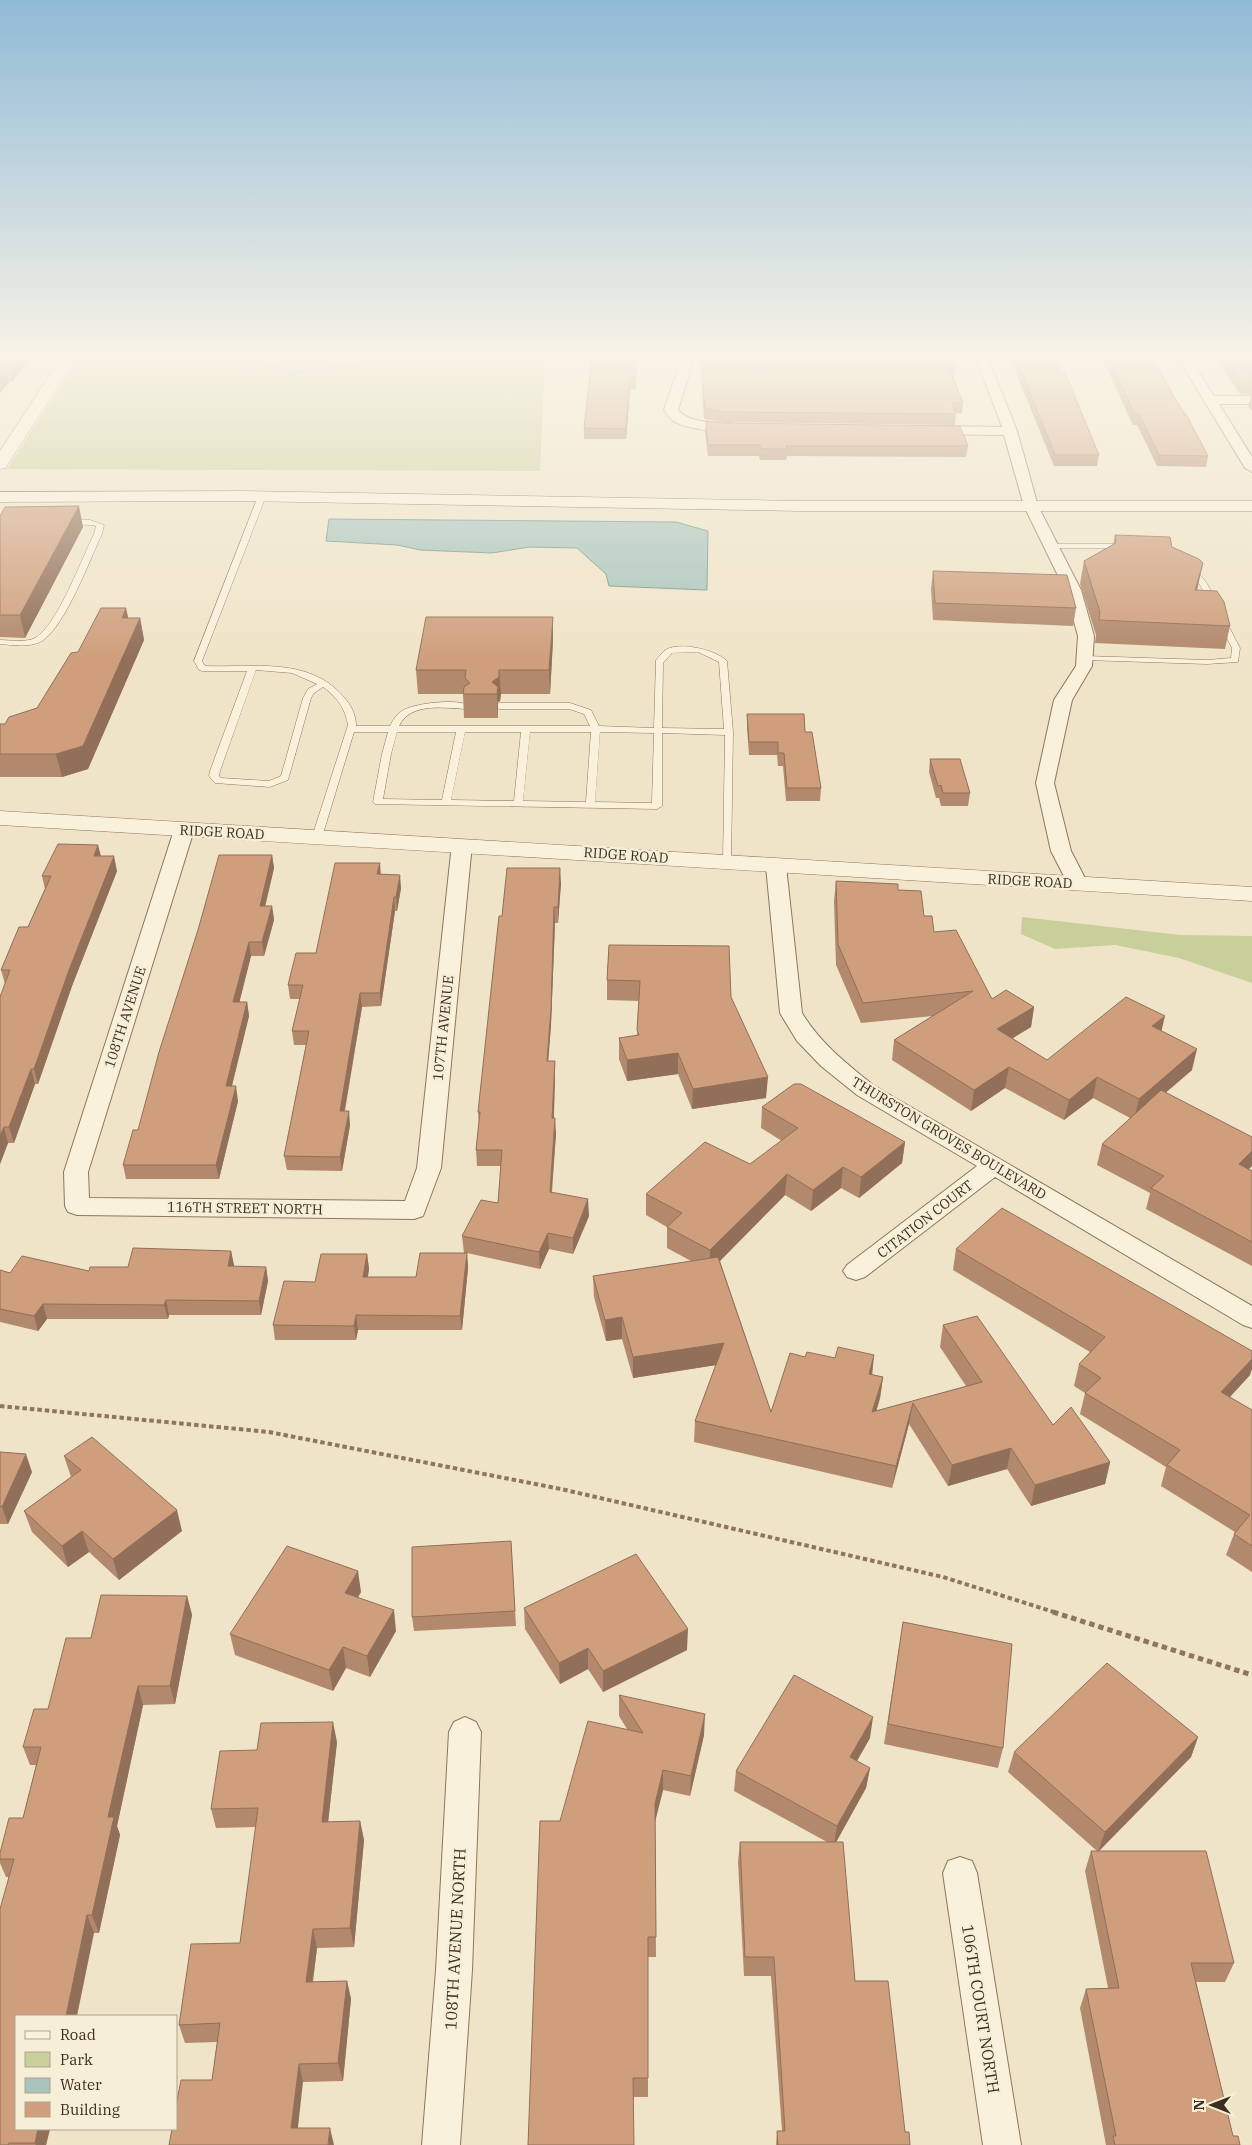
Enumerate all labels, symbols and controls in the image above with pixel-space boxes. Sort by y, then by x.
street label: RIDGE ROAD [179,821,265,843]
street label: RIDGE ROAD [583,843,669,867]
street label: RIDGE ROAD [987,870,1073,892]
street label: 108TH AVENUE [100,964,150,1070]
street label: 107TH AVENUE [429,974,457,1082]
street label: THURSTON GROVES BOULEVARD [848,1073,1050,1204]
street label: CITATION COURT [873,1176,977,1262]
street label: 116TH STREET NORTH [167,1198,323,1218]
street label: 108TH AVENUE NORTH [440,1848,470,2030]
street label: 106TH COURT NORTH [958,1923,1004,2095]
legend [15,2015,178,2130]
text: Road [60,2025,96,2044]
text: Park [60,2050,93,2069]
text: Water [60,2075,102,2094]
north arrow [1187,2080,1237,2130]
text: N [1190,2099,1208,2111]
text: Building [60,2100,120,2119]

